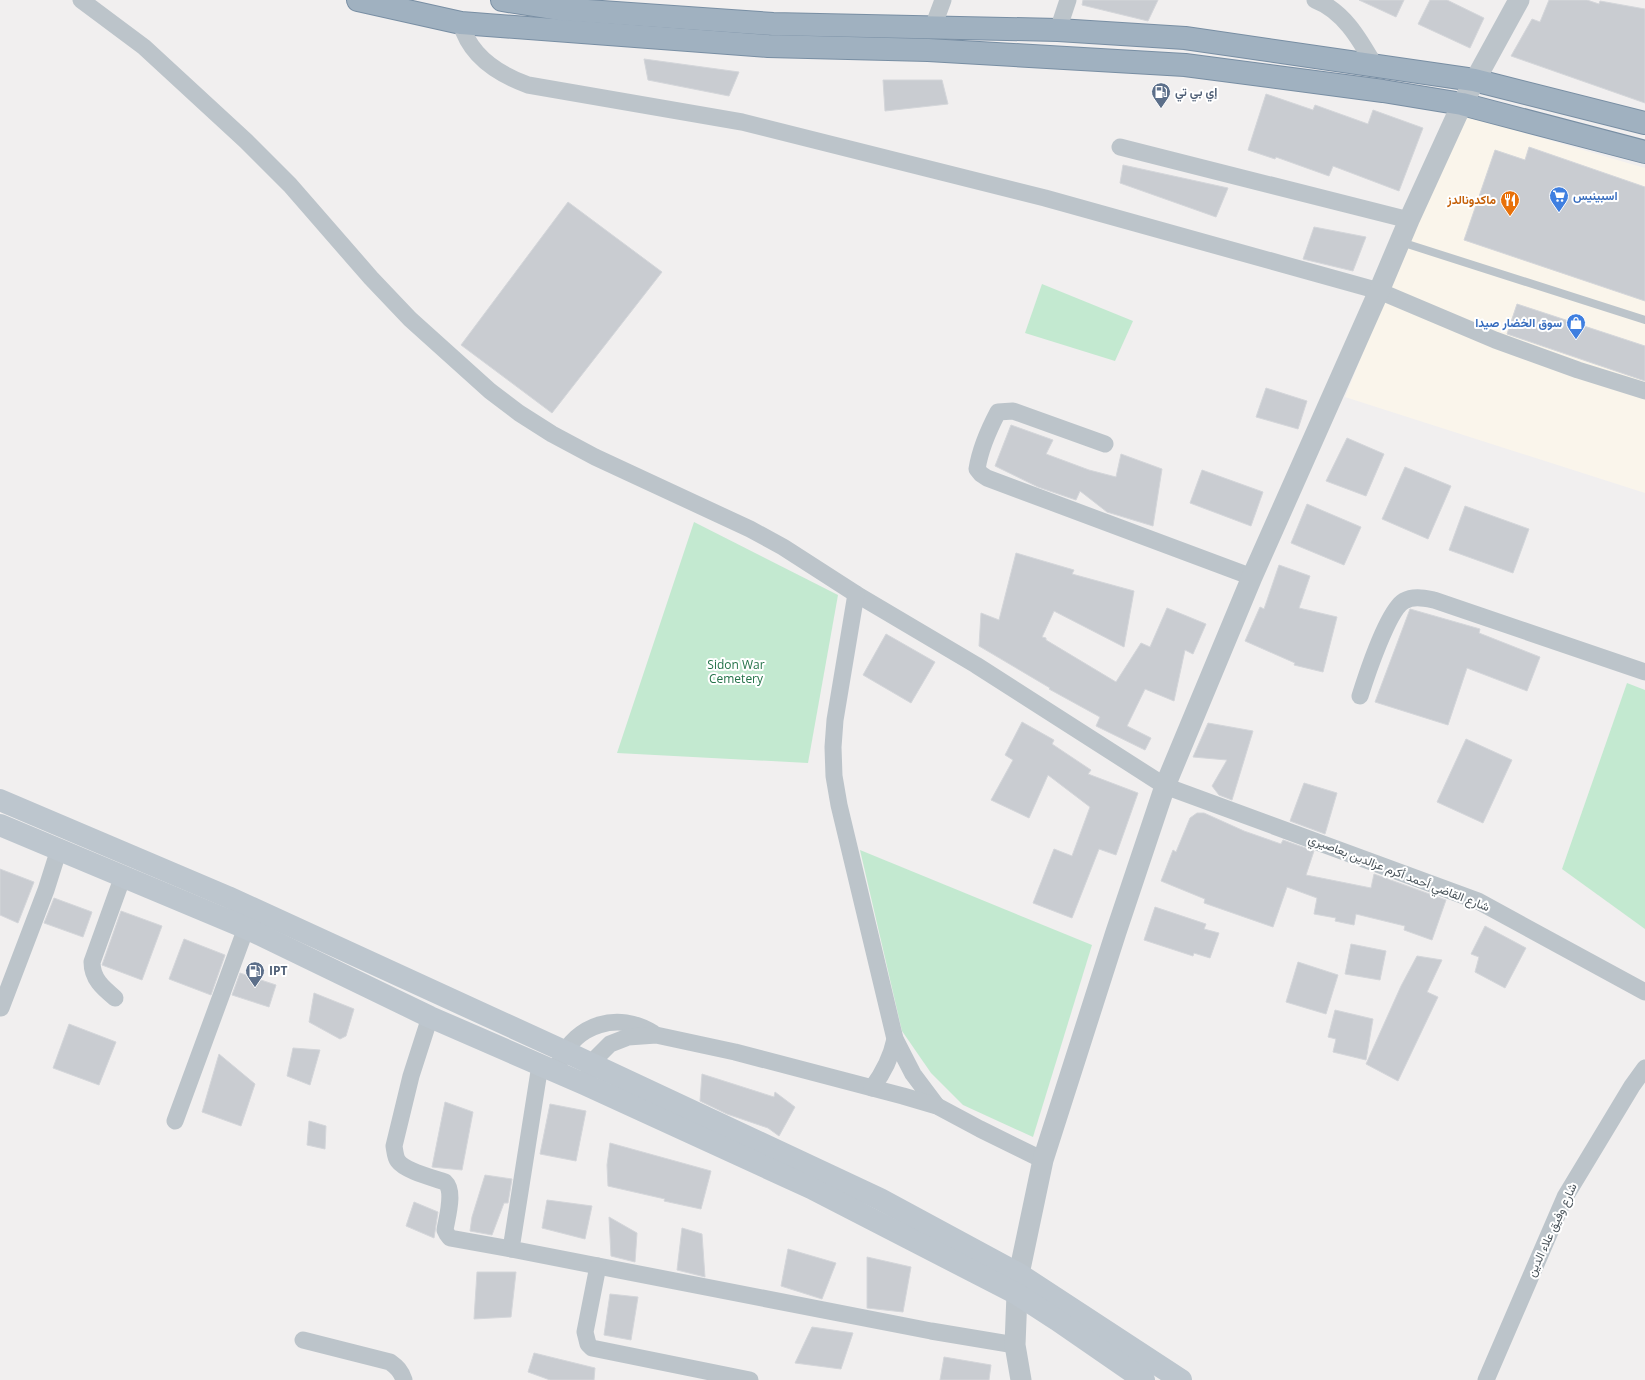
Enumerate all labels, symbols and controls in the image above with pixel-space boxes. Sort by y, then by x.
fuel station icon: إي بي تي [1150,81,1172,109]
place label: إي بي تي [1175,83,1217,102]
supermarket icon: اسبينيس [1548,185,1570,213]
place label: اسبينيس [1573,187,1618,204]
restaurant icon: ماكدونالدز [1499,189,1521,217]
place label: ماكدونالدز [1446,191,1496,208]
shop icon: سوق الخضار صيدا [1565,312,1587,340]
place label: سوق الخضار صيدا [1475,314,1562,331]
park label: Sidon War Cemetery [707,656,765,687]
street label: شارع القاضي أحمد أكرم عزالدين بعاصيري [1305,830,1492,917]
fuel station icon: IPT [244,960,266,988]
place label: IPT [269,962,288,979]
street label: شارع وفيق علاء الدين [1522,1180,1582,1280]

